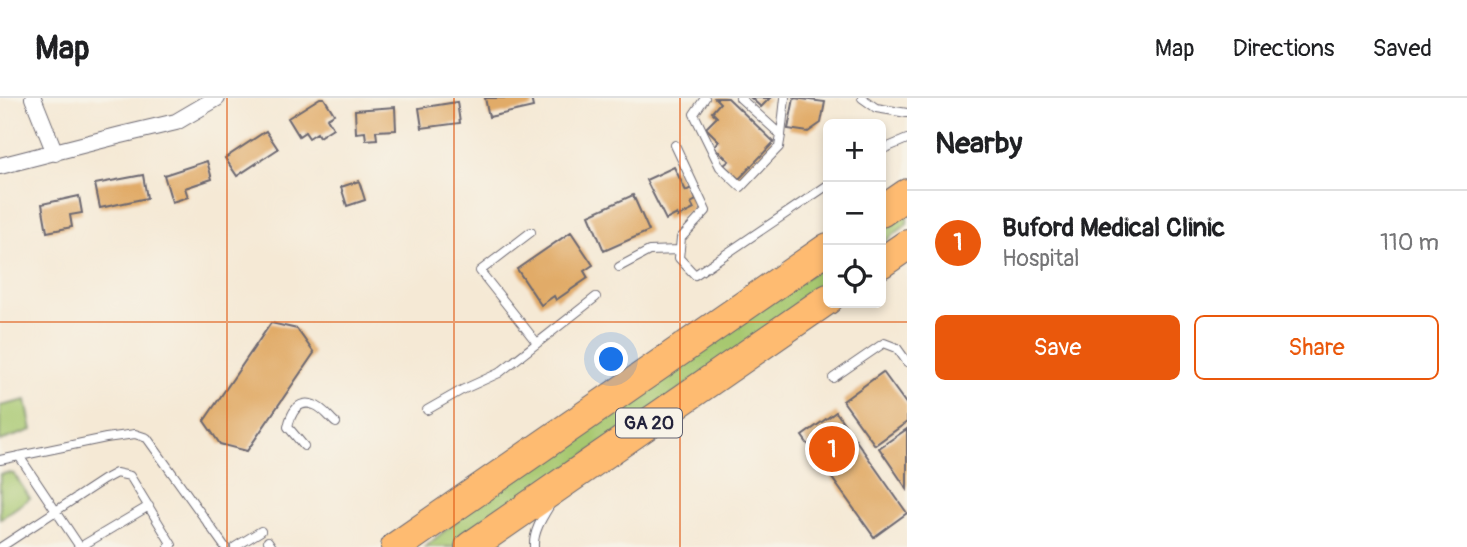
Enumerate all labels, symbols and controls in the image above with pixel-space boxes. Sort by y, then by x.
text: Map [35,28,90,69]
text: Map [1155,34,1195,63]
text: Directions [1233,34,1334,63]
text: Saved [1372,34,1432,63]
map controls [823,119,886,308]
button: + [823,119,886,182]
text: Nearby [935,125,1022,162]
button: − [823,182,886,245]
text: Buford Medical Clinic [1002,212,1225,244]
text: 1 [954,228,963,257]
text: 110 m [1380,228,1439,257]
text: Hospital [1002,244,1080,273]
button: locate [823,245,886,308]
button: Save [935,315,1180,380]
button: Share [1194,315,1439,380]
your location [594,342,628,376]
road number: GA 20 [616,408,682,438]
pin: 1 [809,423,855,475]

